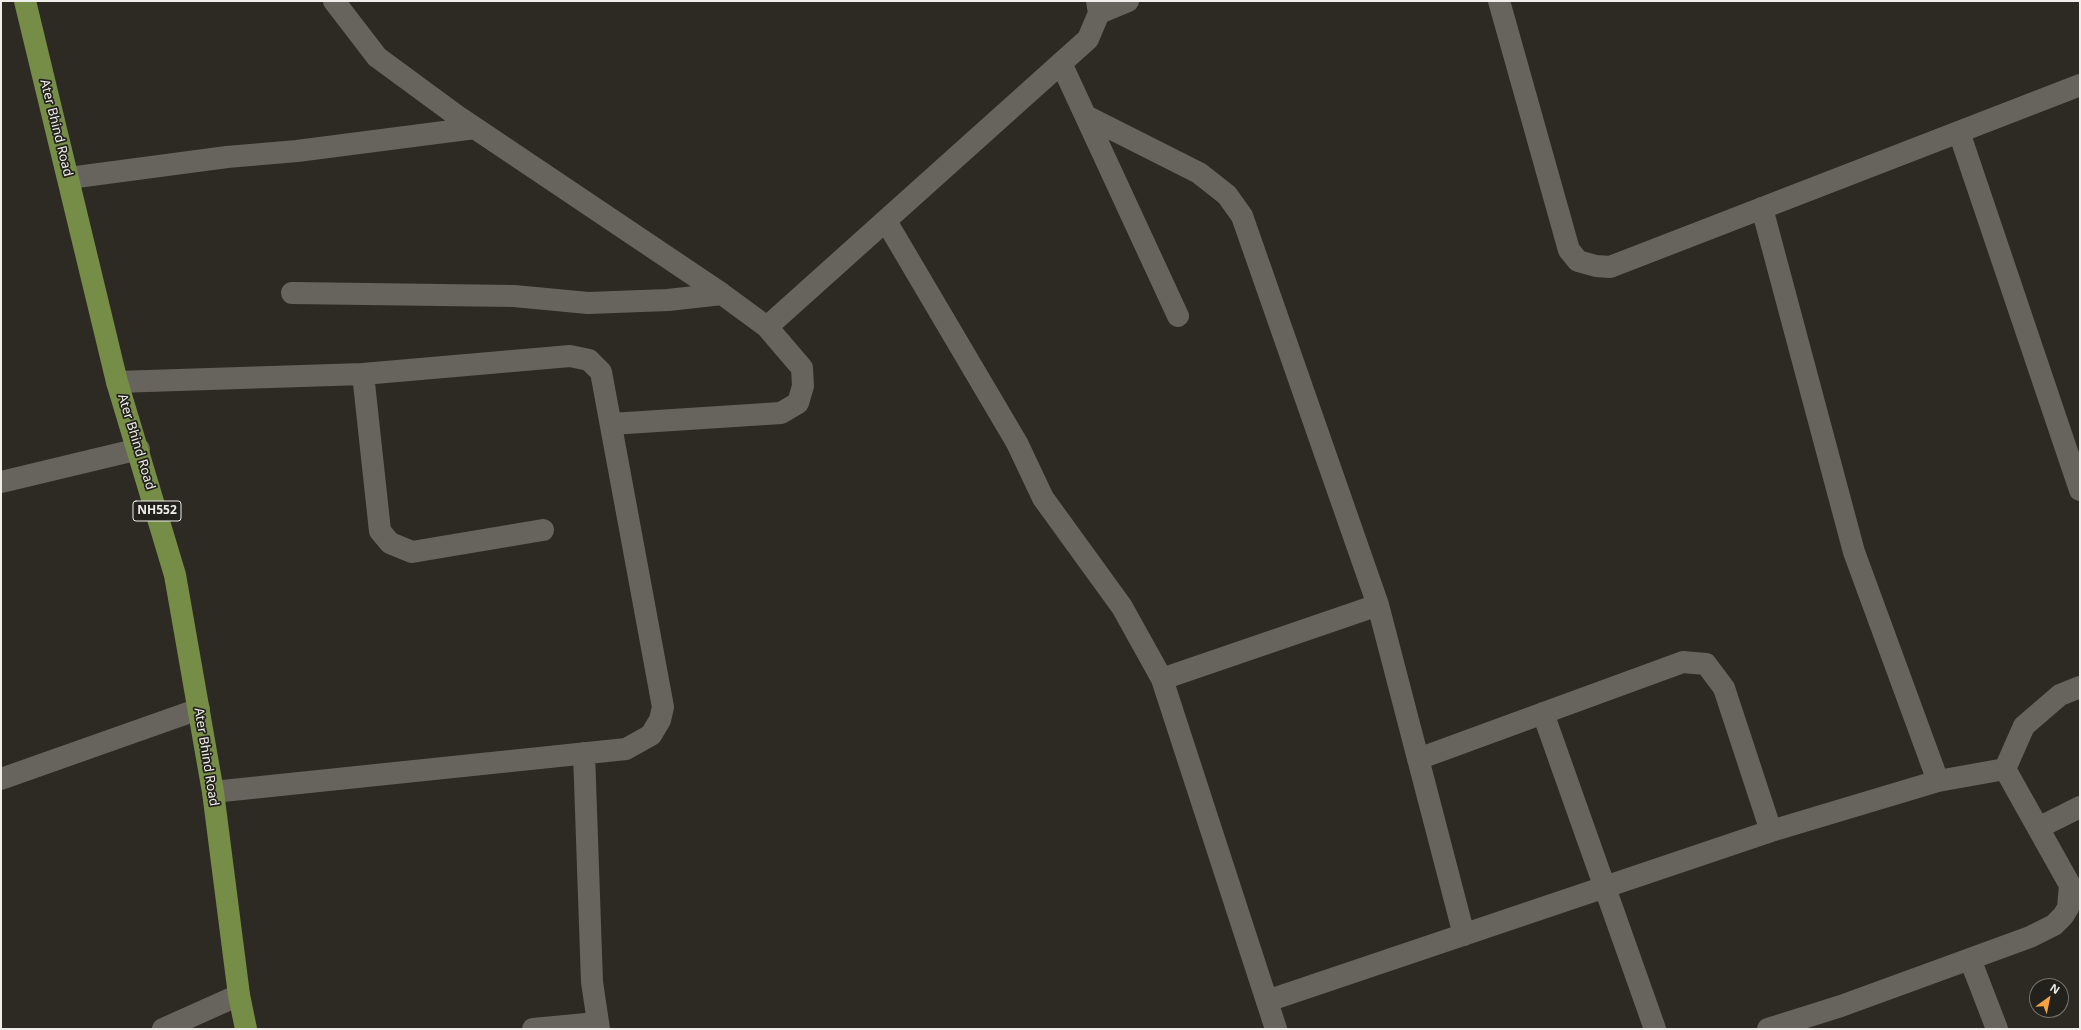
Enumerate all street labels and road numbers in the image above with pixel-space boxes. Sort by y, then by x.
street label: Ater Bhind Road [36,78,76,178]
street label: Ater Bhind Road [114,392,158,492]
road number: NH552 [133,501,181,521]
street label: Ater Bhind Road [191,707,221,807]

